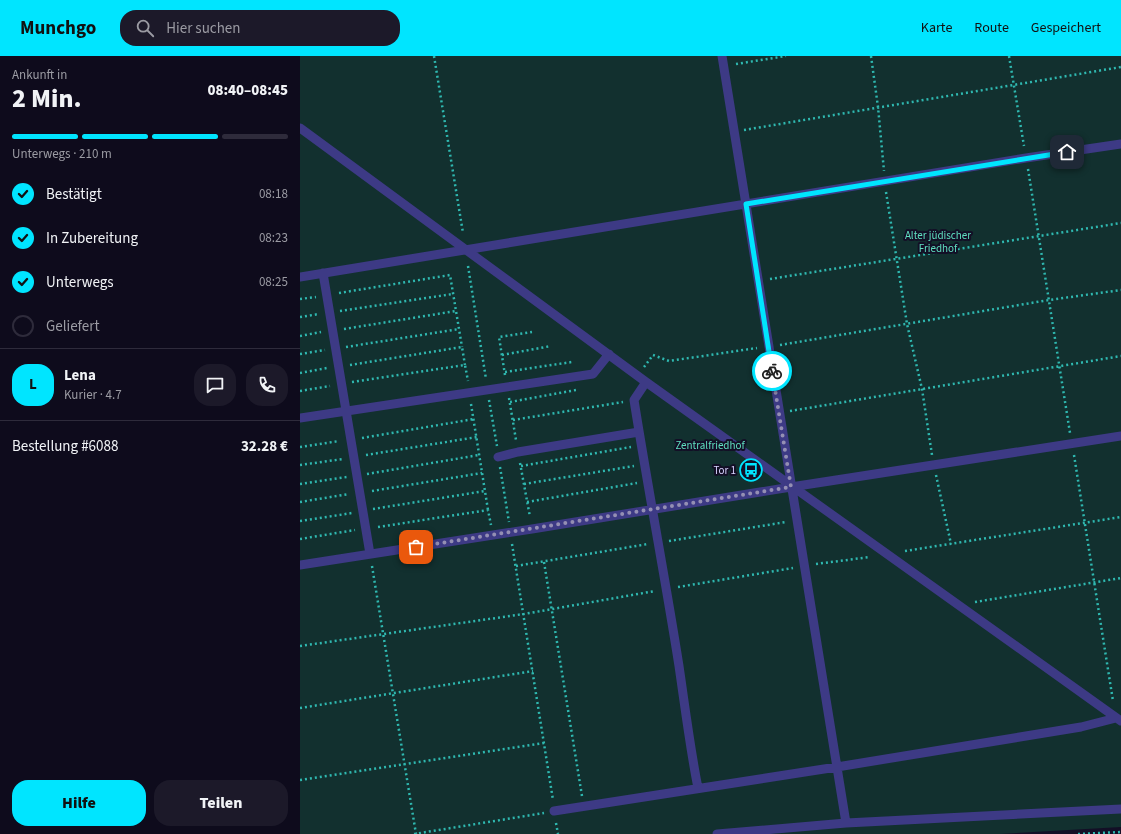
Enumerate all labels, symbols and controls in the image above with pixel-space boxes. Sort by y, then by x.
search box [120,10,400,46]
text: Munchgo [20,15,96,42]
icon: search [134,17,156,39]
text: Hier suchen [166,18,240,39]
text: Karte [921,18,952,38]
text: Route [974,18,1009,38]
text: Gespeichert [1031,18,1101,38]
text: Ankunft in [12,66,67,84]
text: 2 Min. [12,80,81,117]
text: 08:40–08:45 [207,80,288,101]
pin [1050,135,1084,169]
icon: home [1056,141,1078,163]
text: Unterwegs · 210 m [12,145,112,163]
icon: check [12,183,34,205]
text: Bestätigt [46,184,102,205]
text: 08:18 [259,185,288,203]
icon: check [12,227,34,249]
text: In Zubereitung [46,228,138,249]
park label: Alter jüdischer Friedhof [905,228,971,256]
text: 08:23 [259,229,288,247]
icon: check [12,271,34,293]
text: Unterwegs [46,272,114,293]
text: 08:25 [259,273,288,291]
text: Geliefert [46,316,100,337]
courier [752,351,792,391]
icon: bike [761,360,783,382]
button: chat [194,364,236,406]
button: phone [246,364,288,406]
text: Lena [64,365,96,386]
text: L [29,374,37,395]
text: Kurier · 4.7 [64,386,122,404]
text: Bestellung #6088 [12,436,118,457]
text: 32.28 € [241,436,288,457]
park label: Zentralfriedhof [675,438,745,453]
bus stop icon: Tor 1 [738,457,764,483]
place label: Tor 1 [713,463,736,478]
pin [399,530,433,564]
icon: bag [405,536,427,558]
button: Hilfe [12,780,146,826]
button: Teilen [154,780,288,826]

